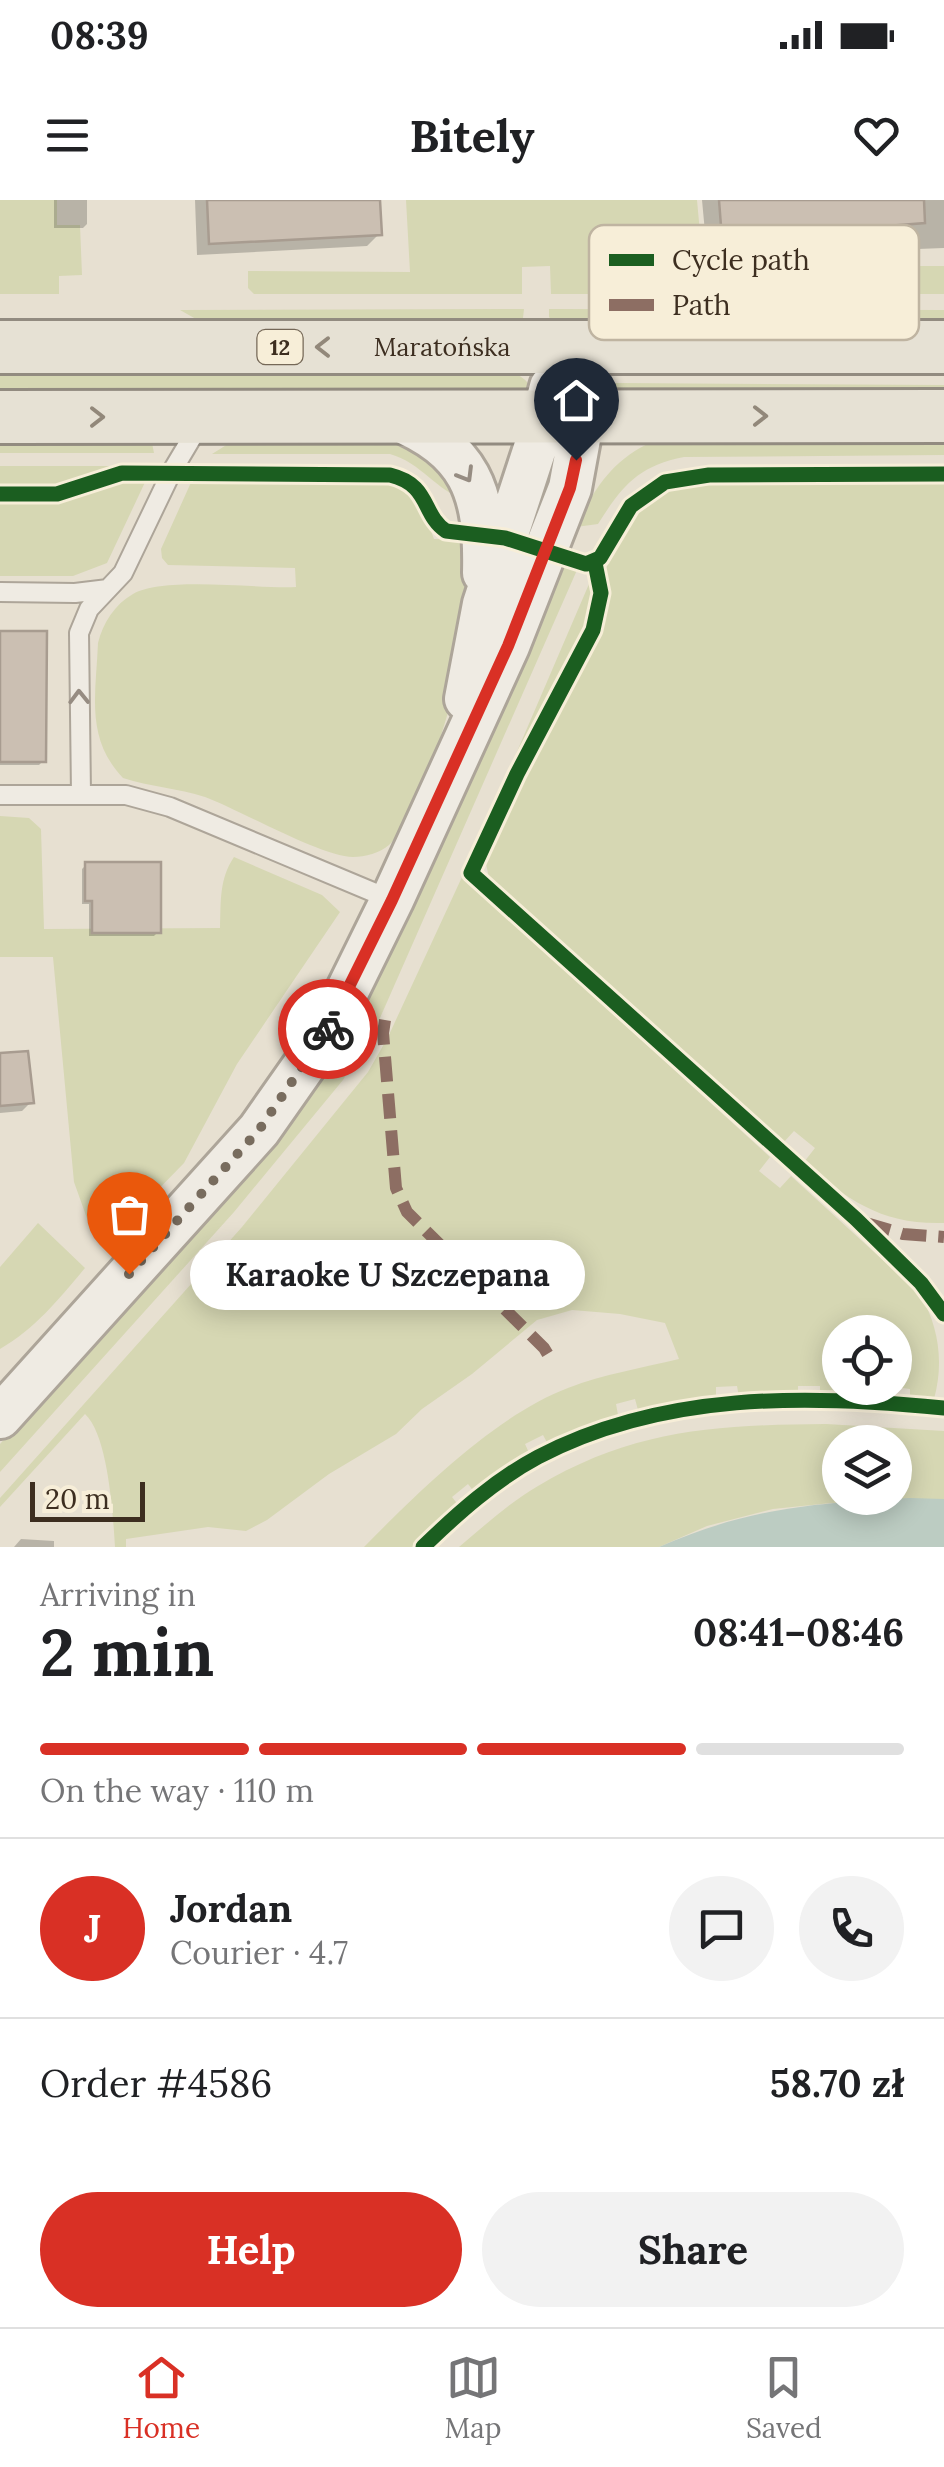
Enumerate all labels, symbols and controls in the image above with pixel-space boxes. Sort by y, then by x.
text: 08:39 [50,11,149,59]
text: Bitely [409,107,535,164]
icon: menu [40,108,95,163]
icon: heart [849,108,904,163]
legend [589,225,919,340]
text: Cycle path [672,242,810,278]
text: Path [672,287,731,323]
road number: 12 [258,330,302,364]
street label: Maratońska [374,331,510,363]
one-way arrow [314,336,330,358]
pin [534,358,619,461]
icon: home [549,373,604,428]
one-way arrow [752,405,768,427]
one-way arrow [90,406,106,428]
one-way arrow [454,464,473,482]
one-way arrow [68,688,90,704]
courier [278,979,378,1079]
icon: bike [301,1002,356,1057]
pin [87,1172,172,1275]
icon: bag [102,1187,157,1242]
callout: Karaoke U Szczepana [189,1239,584,1309]
text: Karaoke U Szczepana [225,1254,550,1295]
map controls [822,1315,912,1515]
button: locate [822,1315,912,1405]
button: layers [822,1425,912,1515]
scale bar [30,1477,145,1522]
text: 20 m [45,1481,110,1517]
text: Arriving in [40,1574,196,1615]
text: 08:41–08:46 [693,1608,904,1656]
text: 2 min [40,1611,214,1694]
text: On the way · 110 m [40,1770,314,1811]
button: chat [669,1876,774,1981]
button: phone [799,1876,904,1981]
text: Jordan [170,1884,292,1932]
text: J [84,1904,101,1952]
text: Courier · 4.7 [170,1932,348,1973]
text: Order #4586 [40,2059,272,2107]
text: 58.70 zł [770,2059,904,2107]
button: Help [40,2192,462,2307]
button: Share [482,2192,904,2307]
tab: Home [122,2350,200,2446]
tab: Map [445,2350,501,2446]
tab: Saved [746,2350,822,2446]

